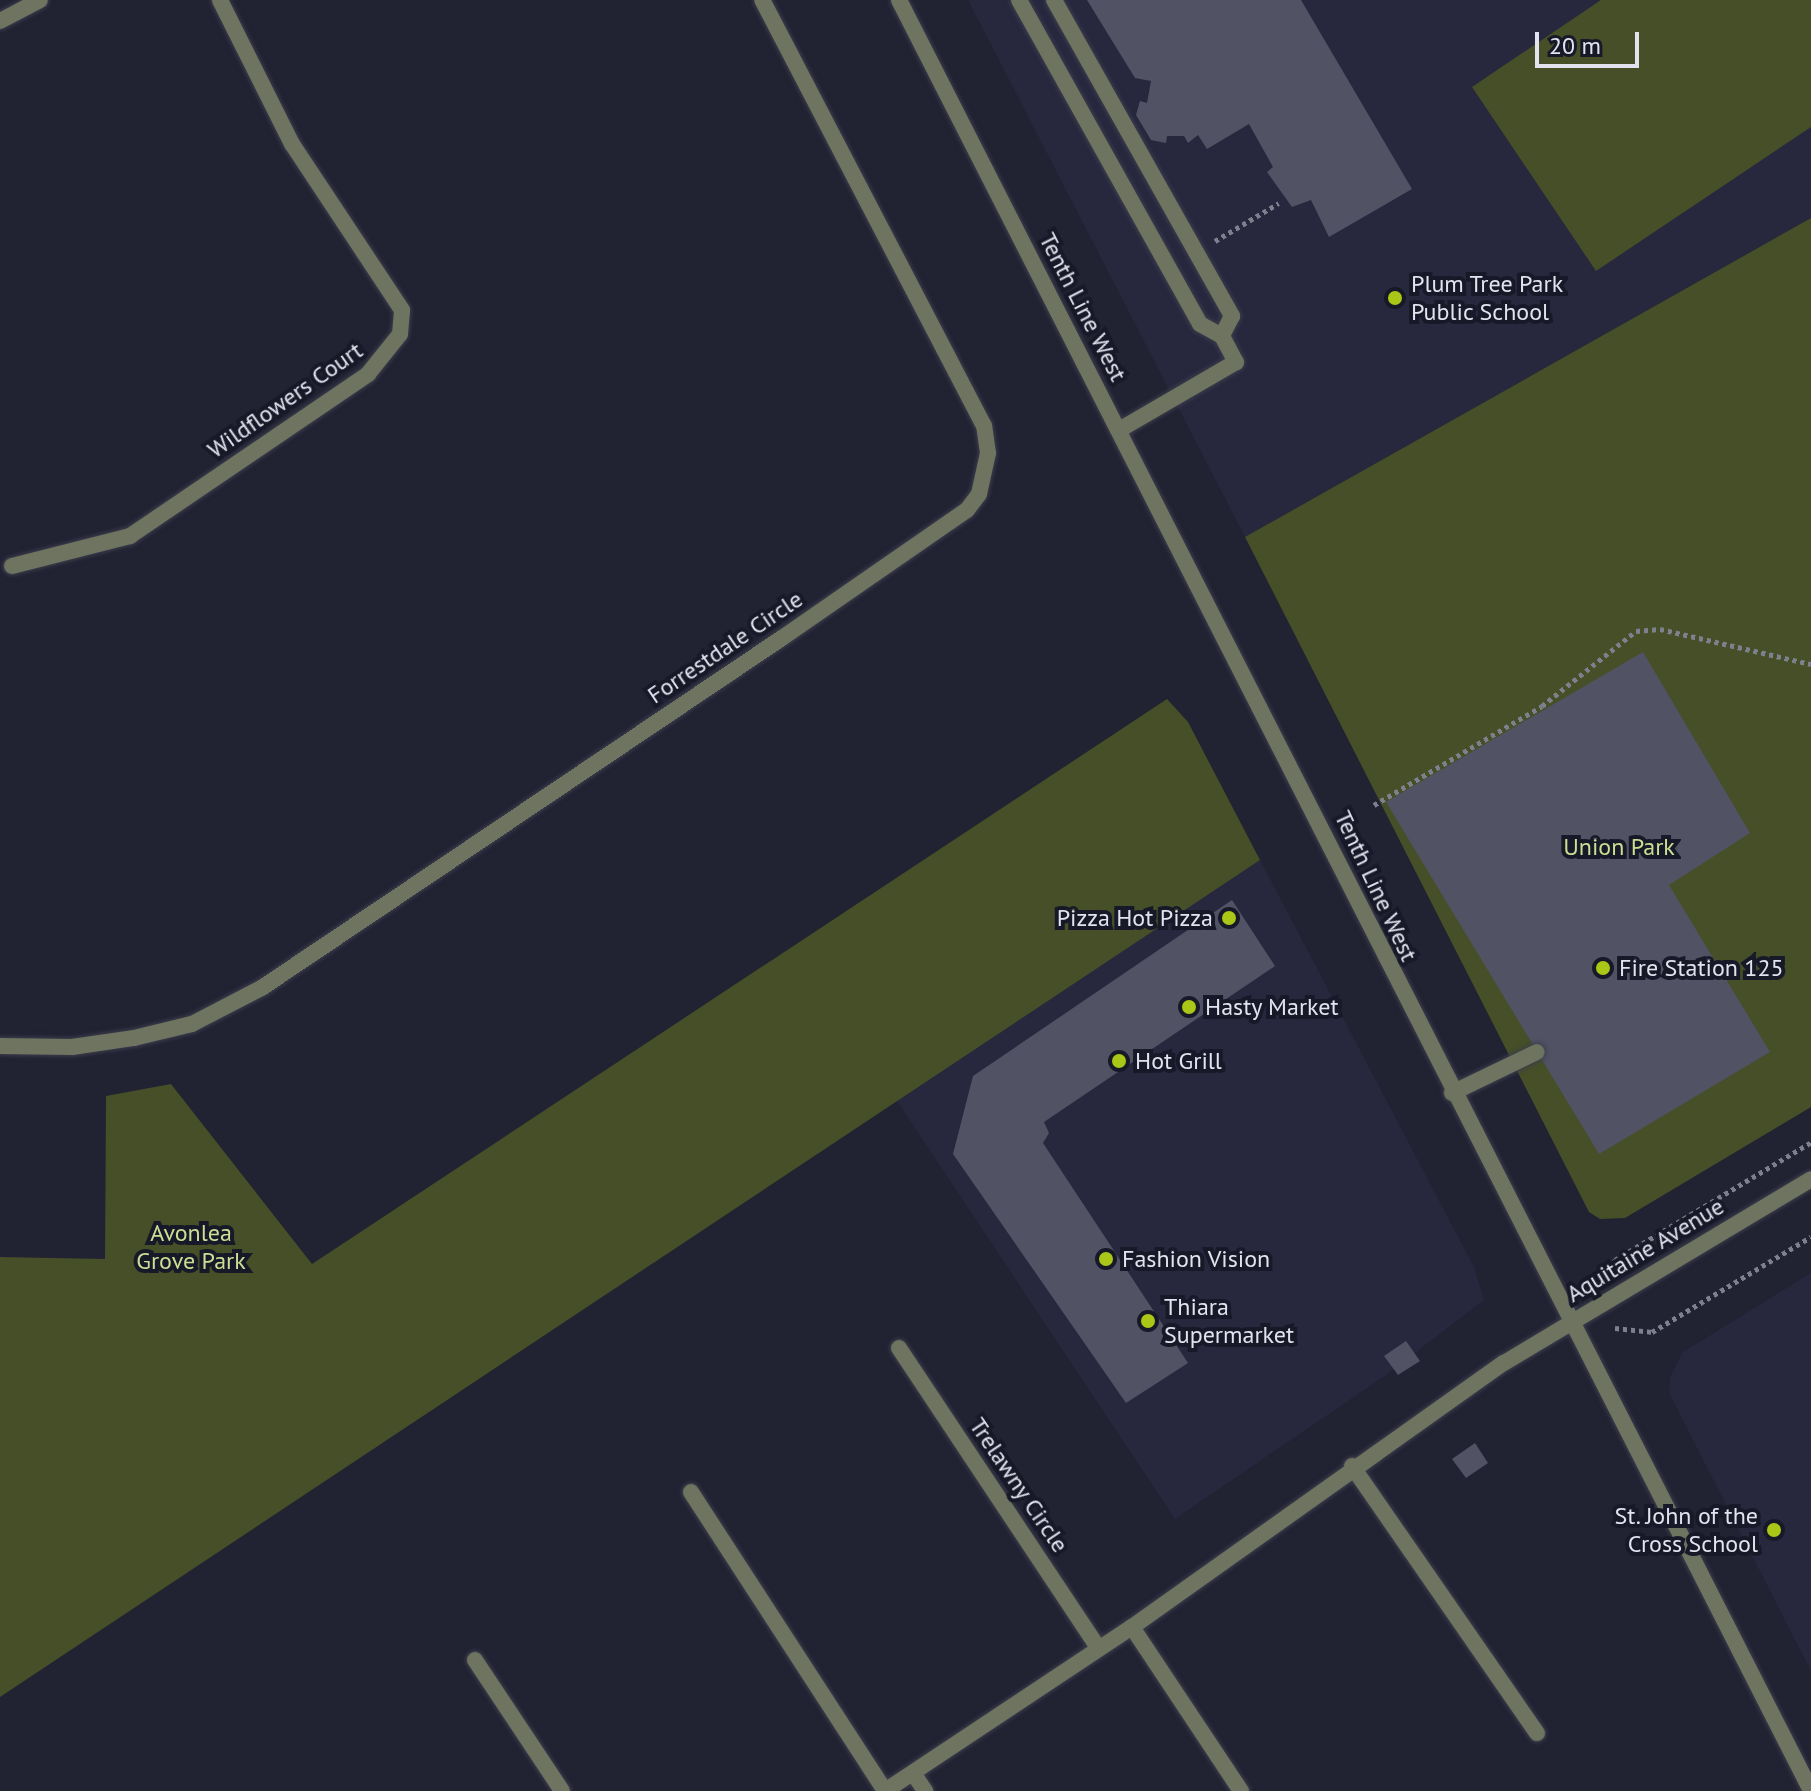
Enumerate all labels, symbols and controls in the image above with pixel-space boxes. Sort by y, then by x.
scale bar [1539,16,1643,66]
text: 20 m [1549,30,1601,61]
street label: Tenth Line West [1033,228,1133,386]
place label: Plum Tree Park Public School [1411,270,1564,326]
marker: Plum Tree Park Public School [1386,289,1404,307]
street label: Wildflowers Court [202,336,368,464]
street label: Forrestdale Circle [642,585,808,709]
street label: Tenth Line West [1328,806,1424,966]
park label: Union Park [1563,833,1675,861]
place label: Pizza Hot Pizza [1057,904,1213,932]
marker: Pizza Hot Pizza [1220,909,1238,927]
place label: Fire Station 125 [1619,954,1784,982]
marker: Fire Station 125 [1594,959,1612,977]
place label: Hasty Market [1205,993,1339,1021]
marker: Hasty Market [1180,998,1198,1016]
place label: Hot Grill [1135,1047,1222,1075]
marker: Hot Grill [1110,1052,1128,1070]
street label: Aquitaine Avenue [1561,1192,1729,1308]
park label: Avonlea Grove Park [136,1219,246,1275]
place label: Fashion Vision [1122,1245,1271,1273]
marker: Fashion Vision [1097,1250,1115,1268]
place label: Thiara Supermarket [1164,1293,1294,1349]
marker: Thiara Supermarket [1139,1312,1157,1330]
street label: Trelawny Circle [963,1412,1075,1558]
place label: St. John of the Cross School [1613,1502,1758,1558]
marker: St. John of the Cross School [1765,1521,1783,1539]

